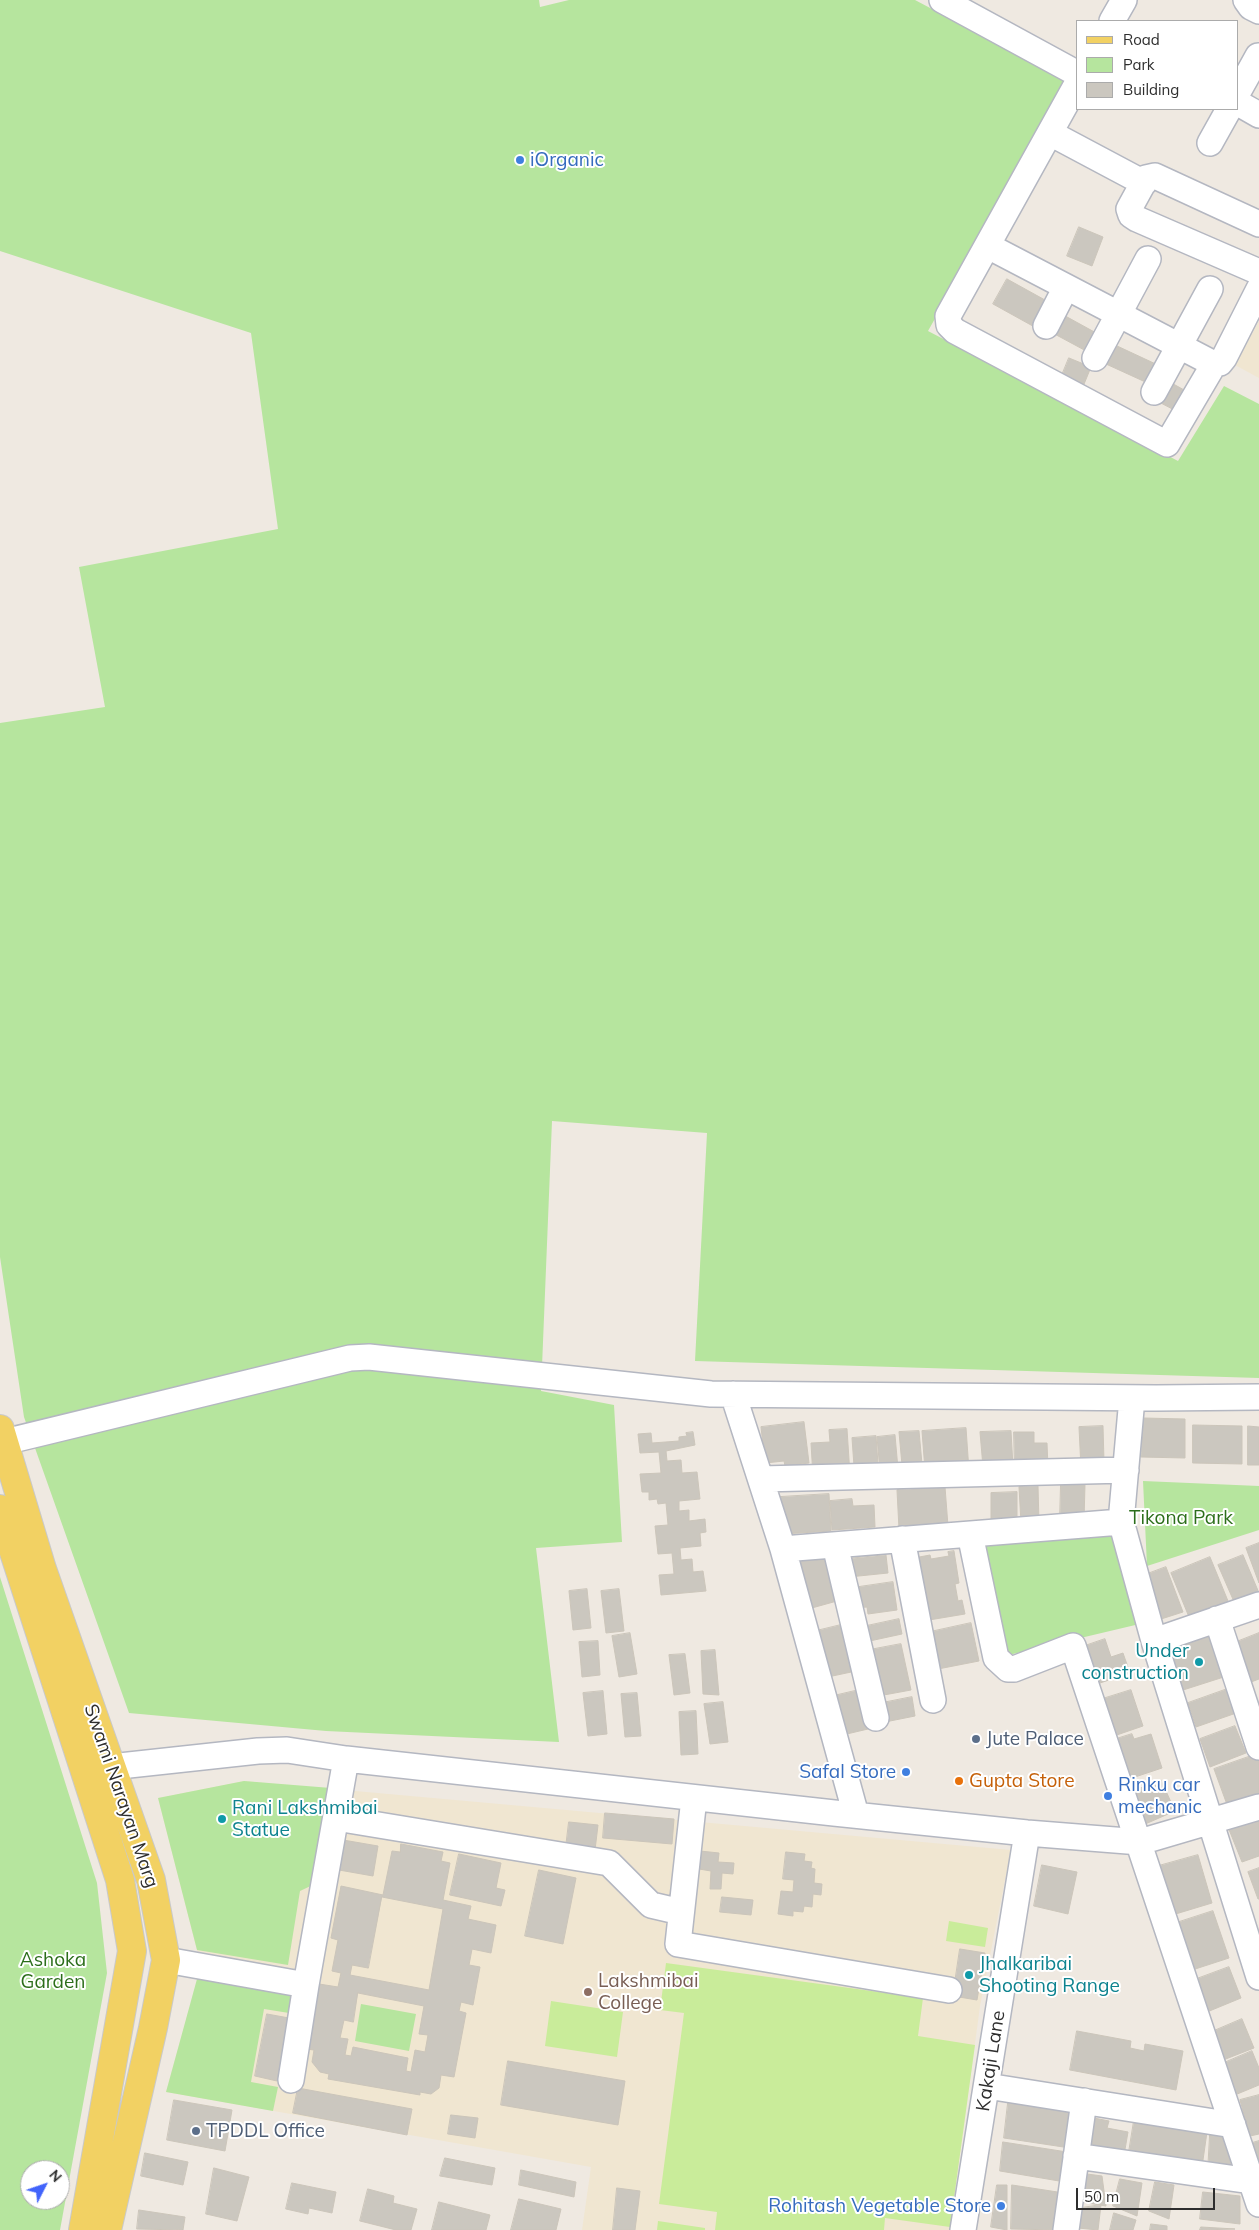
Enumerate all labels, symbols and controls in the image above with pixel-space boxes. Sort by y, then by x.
legend [1076,20,1239,110]
text: Road [1123,30,1160,49]
text: Park [1123,55,1155,74]
text: Building [1123,80,1179,99]
place label: iOrganic [530,149,604,171]
marker: iOrganic [514,154,526,166]
park label: Tikona Park [1129,1507,1233,1529]
place label: Under construction [1081,1640,1189,1684]
marker: Under construction [1193,1656,1205,1668]
street label: Swami Narayan Marg [79,1701,163,1891]
place label: Jute Palace [986,1728,1084,1750]
marker: Jute Palace [970,1733,982,1745]
place label: Safal Store [799,1761,896,1783]
marker: Safal Store [900,1766,912,1778]
place label: Gupta Store [969,1770,1074,1792]
place label: Rinku car mechanic [1118,1774,1202,1818]
marker: Gupta Store [953,1775,965,1787]
marker: Rinku car mechanic [1102,1790,1114,1802]
place label: Rani Lakshmibai Statue [232,1797,378,1841]
marker: Rani Lakshmibai Statue [216,1813,228,1825]
park label: Ashoka Garden [20,1949,86,1993]
place label: Jhalkaribai Shooting Range [979,1953,1120,1997]
marker: Jhalkaribai Shooting Range [963,1969,975,1981]
place label: Lakshmibai College [598,1970,698,2014]
marker: Lakshmibai College [582,1986,594,1998]
street label: Kakaji Lane [972,2009,1010,2113]
place label: TPDDL Office [206,2120,325,2142]
marker: TPDDL Office [190,2125,202,2137]
north arrow [20,2160,70,2210]
text: N [45,2166,66,2186]
scale bar [1079,2178,1218,2210]
text: 50 m [1084,2187,1119,2206]
place label: Rohitash Vegetable Store [768,2195,991,2217]
marker: Rohitash Vegetable Store [995,2200,1007,2212]

